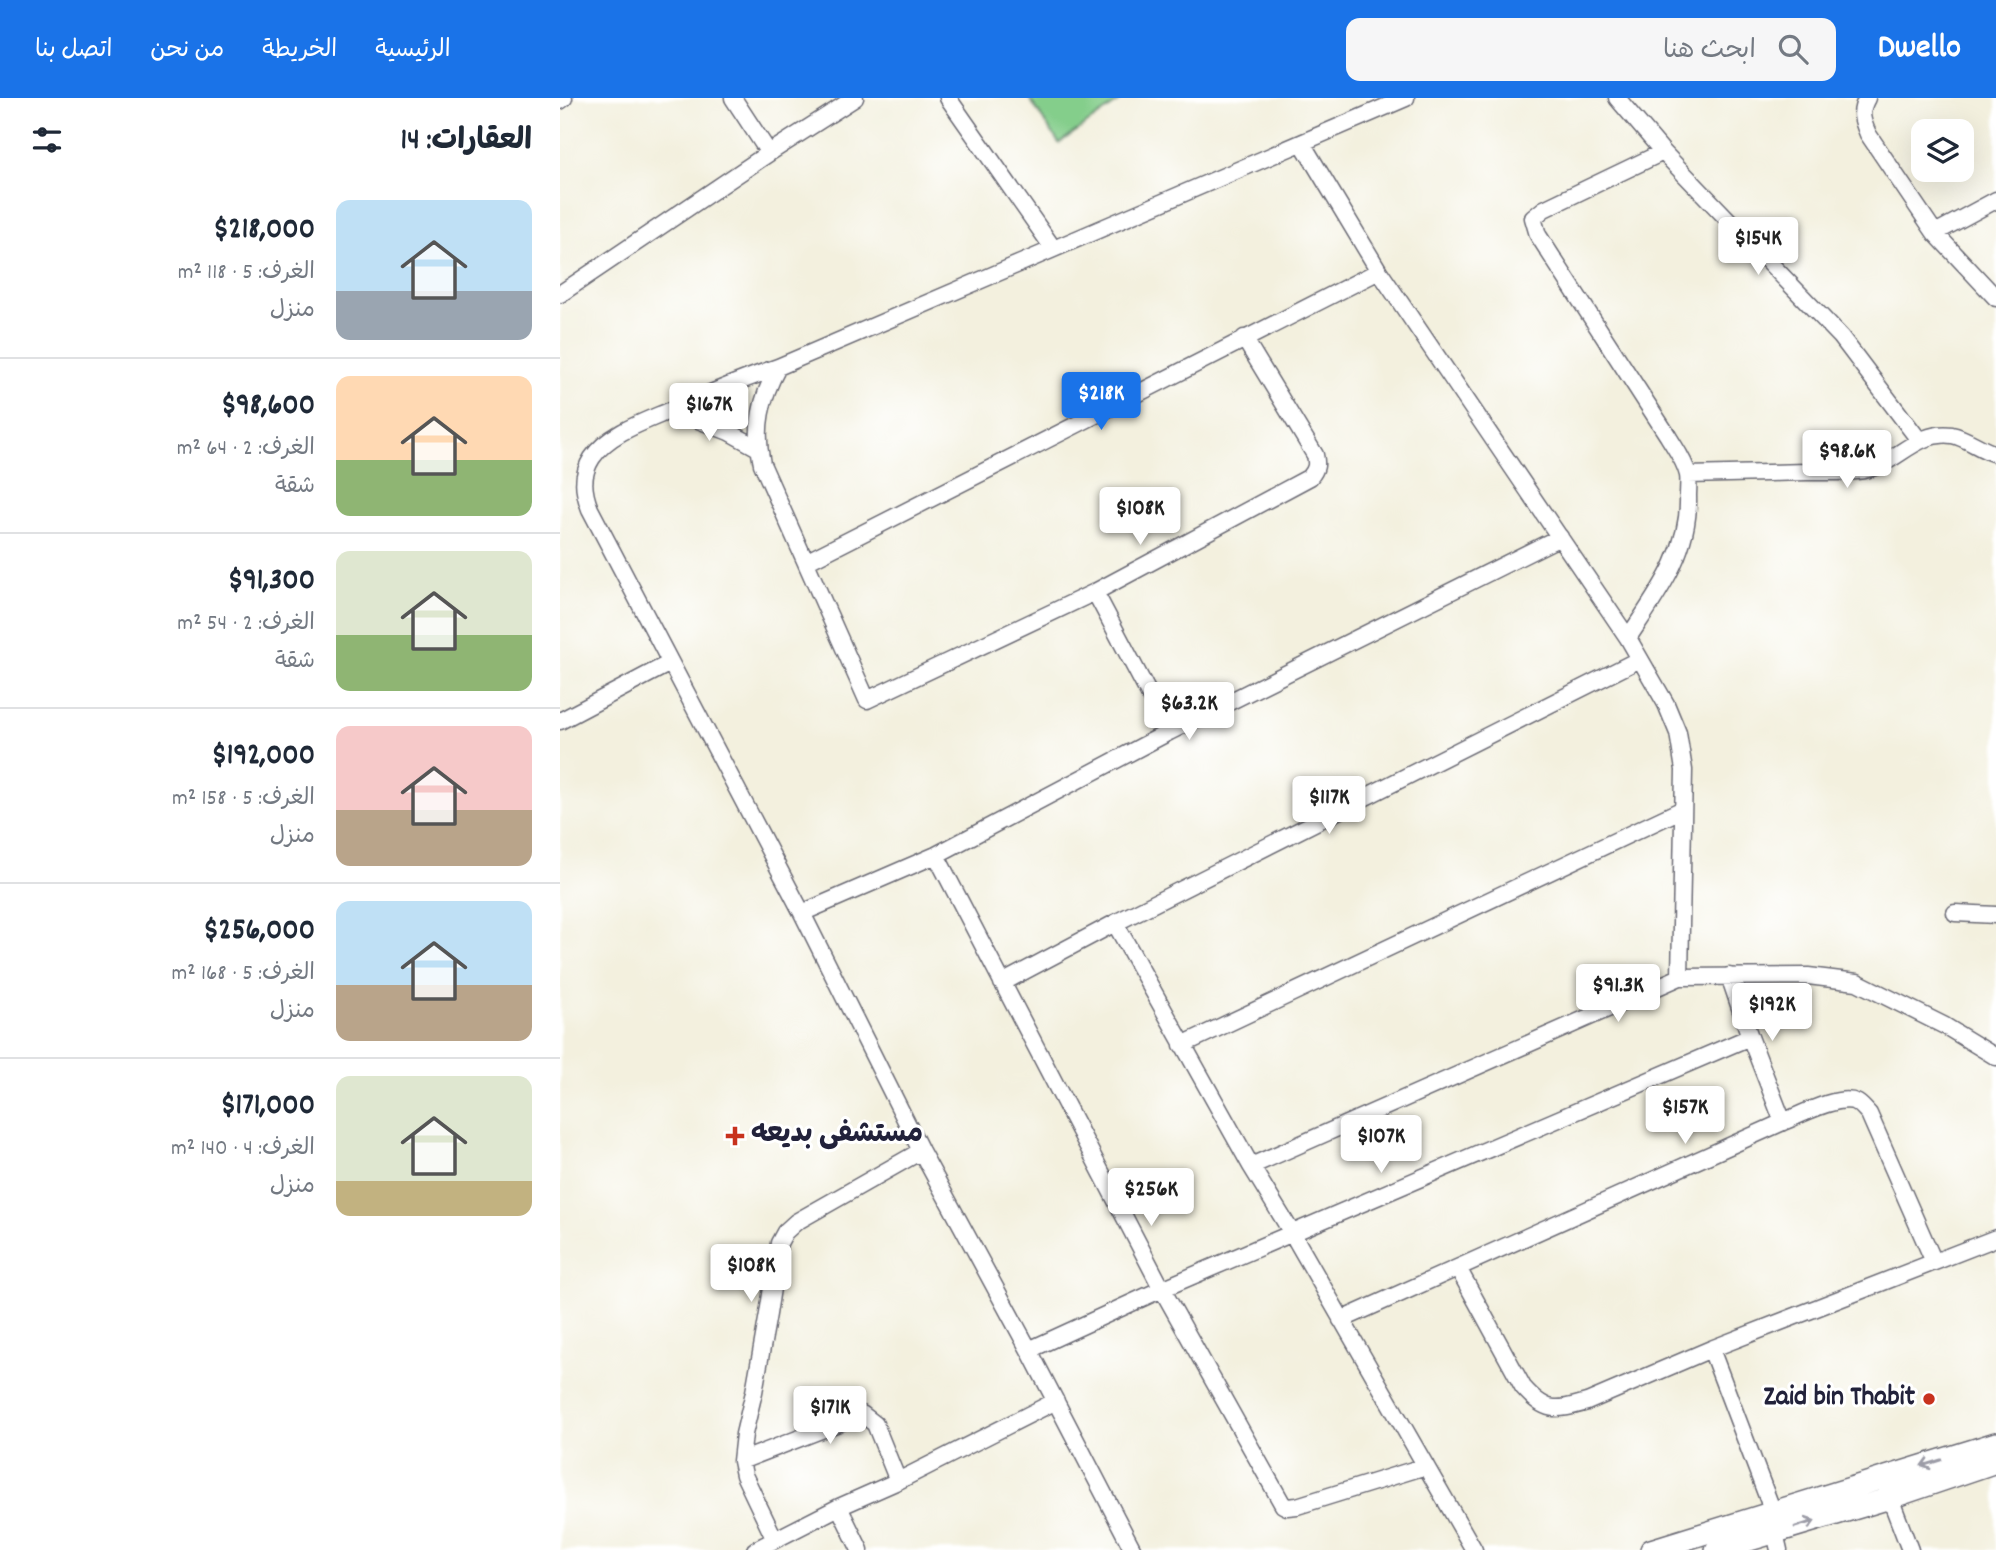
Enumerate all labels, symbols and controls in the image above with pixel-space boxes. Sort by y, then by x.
search box [1346,18,1836,81]
text: Dwello [1878,26,1961,73]
icon: search [1774,30,1812,68]
text: ابحث هنا [1663,33,1756,70]
text: اتصل بنا [35,34,112,68]
text: من نحن [150,34,224,68]
text: الخريطة [262,34,337,68]
text: الرئيسية [375,34,451,68]
map controls [1911,119,1974,182]
button: layers [1911,119,1974,182]
icon: filters [28,121,66,159]
text: العقارات: 14 [401,121,532,164]
text: $218,000 [213,210,315,253]
pin: $154K [1709,218,1807,277]
text: $154K [1734,223,1782,256]
icon: home [392,228,476,312]
text: الغرف: 5 · 118 m² [178,257,315,290]
text: منزل [270,295,315,328]
pin: $218K [1052,372,1150,432]
text: $218K [1078,378,1124,411]
pin: $167K [660,384,758,443]
text: $98,600 [221,386,315,429]
text: $167K [685,389,733,422]
icon: home [392,404,476,488]
pin: $98.6K [1790,430,1904,490]
text: الغرف: 2 · 64 m² [177,433,315,466]
text: $98.6K [1818,436,1876,469]
text: شقة [275,471,315,504]
pin: $108K [1091,488,1189,547]
text: $108K [1115,493,1165,526]
text: $91,300 [228,561,315,604]
icon: home [392,579,476,663]
text: الغرف: 2 · 54 m² [177,608,315,641]
text: شقة [275,646,315,679]
pin: $63.2K [1132,682,1246,742]
text: $63.2K [1160,688,1218,721]
text: $192,000 [212,736,315,779]
icon: home [392,754,476,838]
pin: $117K [1280,776,1378,836]
text: $117K [1308,782,1350,815]
text: الغرف: 5 · 158 m² [172,783,315,816]
text: منزل [270,821,315,854]
text: $256,000 [203,911,315,954]
icon: home [392,929,476,1013]
text: الغرف: 5 · 168 m² [171,958,315,991]
pin: $91.3K [1561,964,1675,1024]
text: $91.3K [1592,970,1644,1003]
pin: $192K [1723,984,1821,1043]
text: $192K [1748,989,1796,1022]
text: منزل [270,996,315,1029]
text: $171,000 [220,1086,315,1129]
pin: $157K [1636,1086,1734,1146]
text: $157K [1662,1092,1708,1125]
icon: home [392,1104,476,1188]
place label: مستشفى بديعه [751,1116,923,1156]
pin: $107K [1332,1116,1430,1175]
text: $107K [1357,1121,1405,1154]
marker: مستشفى بديعه [725,1126,745,1146]
text: الغرف: 4 · 140 m² [171,1133,315,1166]
pin: $256K [1102,1168,1200,1228]
text: منزل [270,1171,315,1204]
text: $256K [1124,1174,1178,1207]
pin: $108K [702,1244,800,1304]
text: $108K [726,1250,776,1283]
place label: Zaid bin Thabit [1764,1379,1916,1419]
pin: $171K [781,1386,879,1446]
marker: Zaid bin Thabit [1921,1391,1937,1407]
text: $171K [809,1392,851,1425]
one-way arrow [1920,1458,1942,1471]
one-way arrow [1794,1517,1816,1530]

